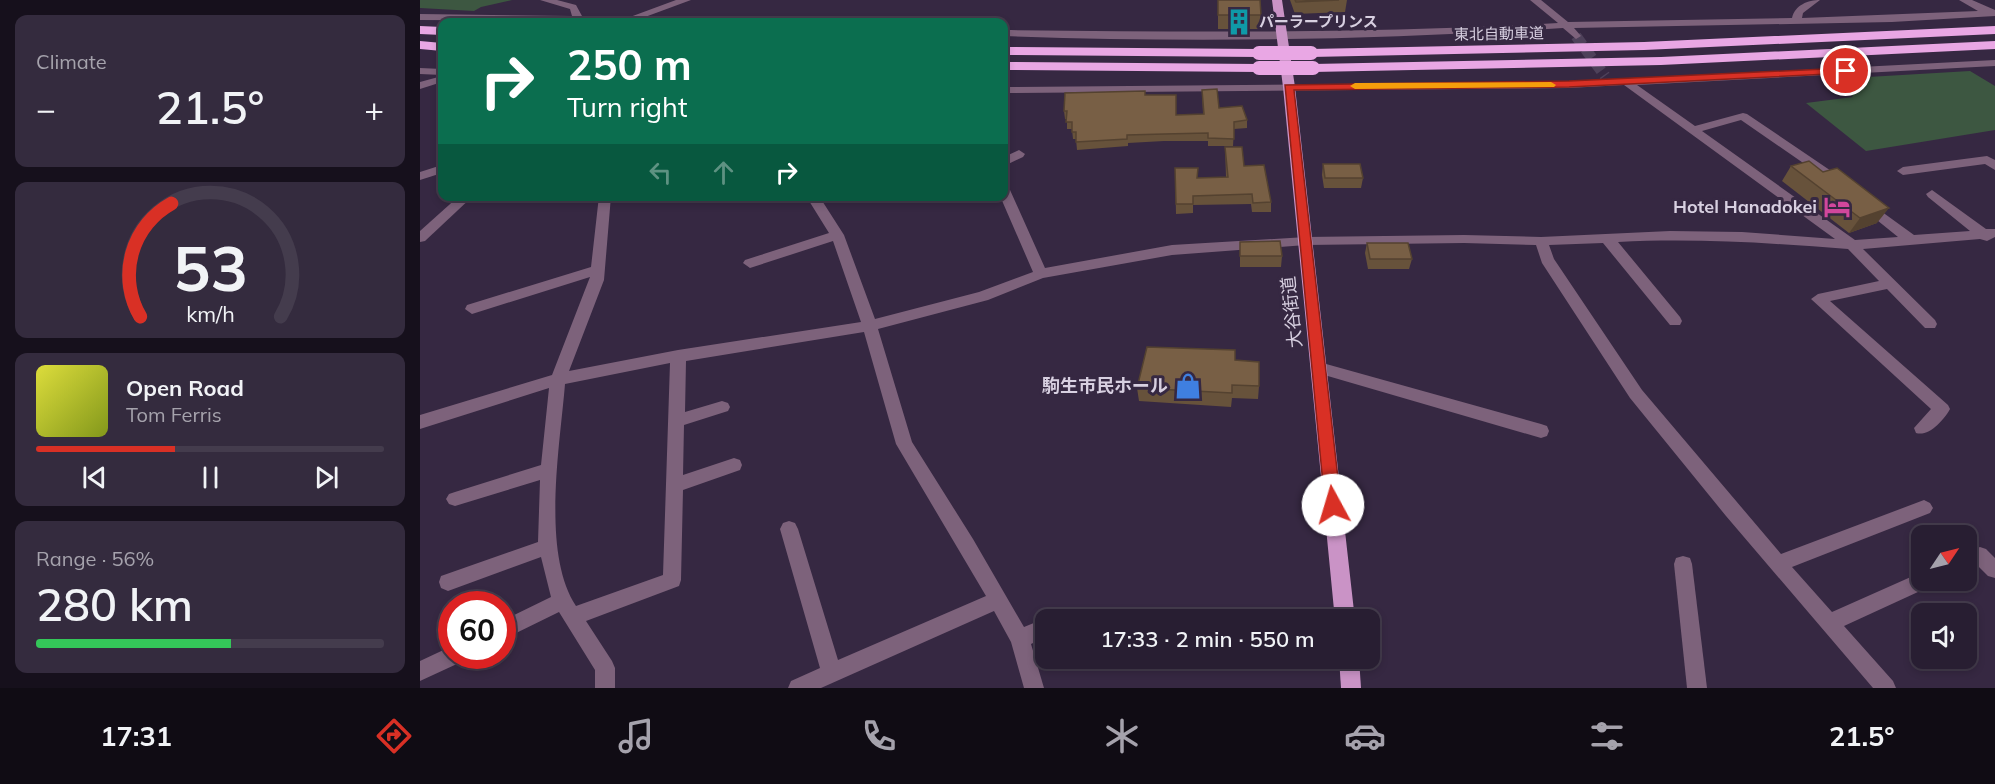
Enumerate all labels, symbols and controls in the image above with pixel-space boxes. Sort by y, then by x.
building icon: パーラープリンス [1224,7,1254,37]
place label: パーラープリンス [1259,12,1378,31]
street label: 東北自動車道 [1454,23,1544,44]
text: 250 m [567,38,692,91]
icon: right [468,42,546,120]
pin [1820,45,1871,96]
text: Climate [36,49,107,74]
icon: arrive [1829,54,1862,87]
text: 21.5° [156,79,264,135]
text: − [36,88,56,129]
text: + [364,88,384,129]
text: Turn right [567,90,687,124]
icon: left [644,156,677,189]
icon: ahead [707,156,740,189]
icon: right [770,156,803,189]
hotel icon: Hotel Hanadokei [1822,192,1852,222]
place label: Hotel Hanadokei [1673,195,1817,218]
text: 53 [173,229,247,308]
street label: 大谷街道 [1276,275,1307,349]
text: km/h [186,301,234,328]
shop icon: 駒生市民ホール [1173,371,1203,401]
text: Open Road [126,374,244,402]
place label: 駒生市民ホール [1042,374,1168,397]
text: Tom Ferris [126,402,222,427]
icon: previous [78,461,111,494]
icon: pause [194,461,227,494]
icon: next [310,461,343,494]
position arrow [1301,473,1365,537]
north arrow [1911,525,1977,591]
map controls [1911,525,1977,669]
text: Range · 56% [36,546,154,571]
text: 280 km [36,576,193,632]
speed limit sign: 60 [438,591,516,669]
button: sound [1911,603,1977,669]
text: 17:33 · 2 min · 550 m [1100,625,1315,653]
icon: directions [373,715,415,757]
icon: music [615,715,657,757]
icon: phone [858,715,900,757]
icon: climate [1101,715,1143,757]
icon: car [1344,715,1386,757]
icon: filters [1586,715,1628,757]
text: 17:31 [100,719,172,753]
text: 21.5° [1829,719,1895,753]

